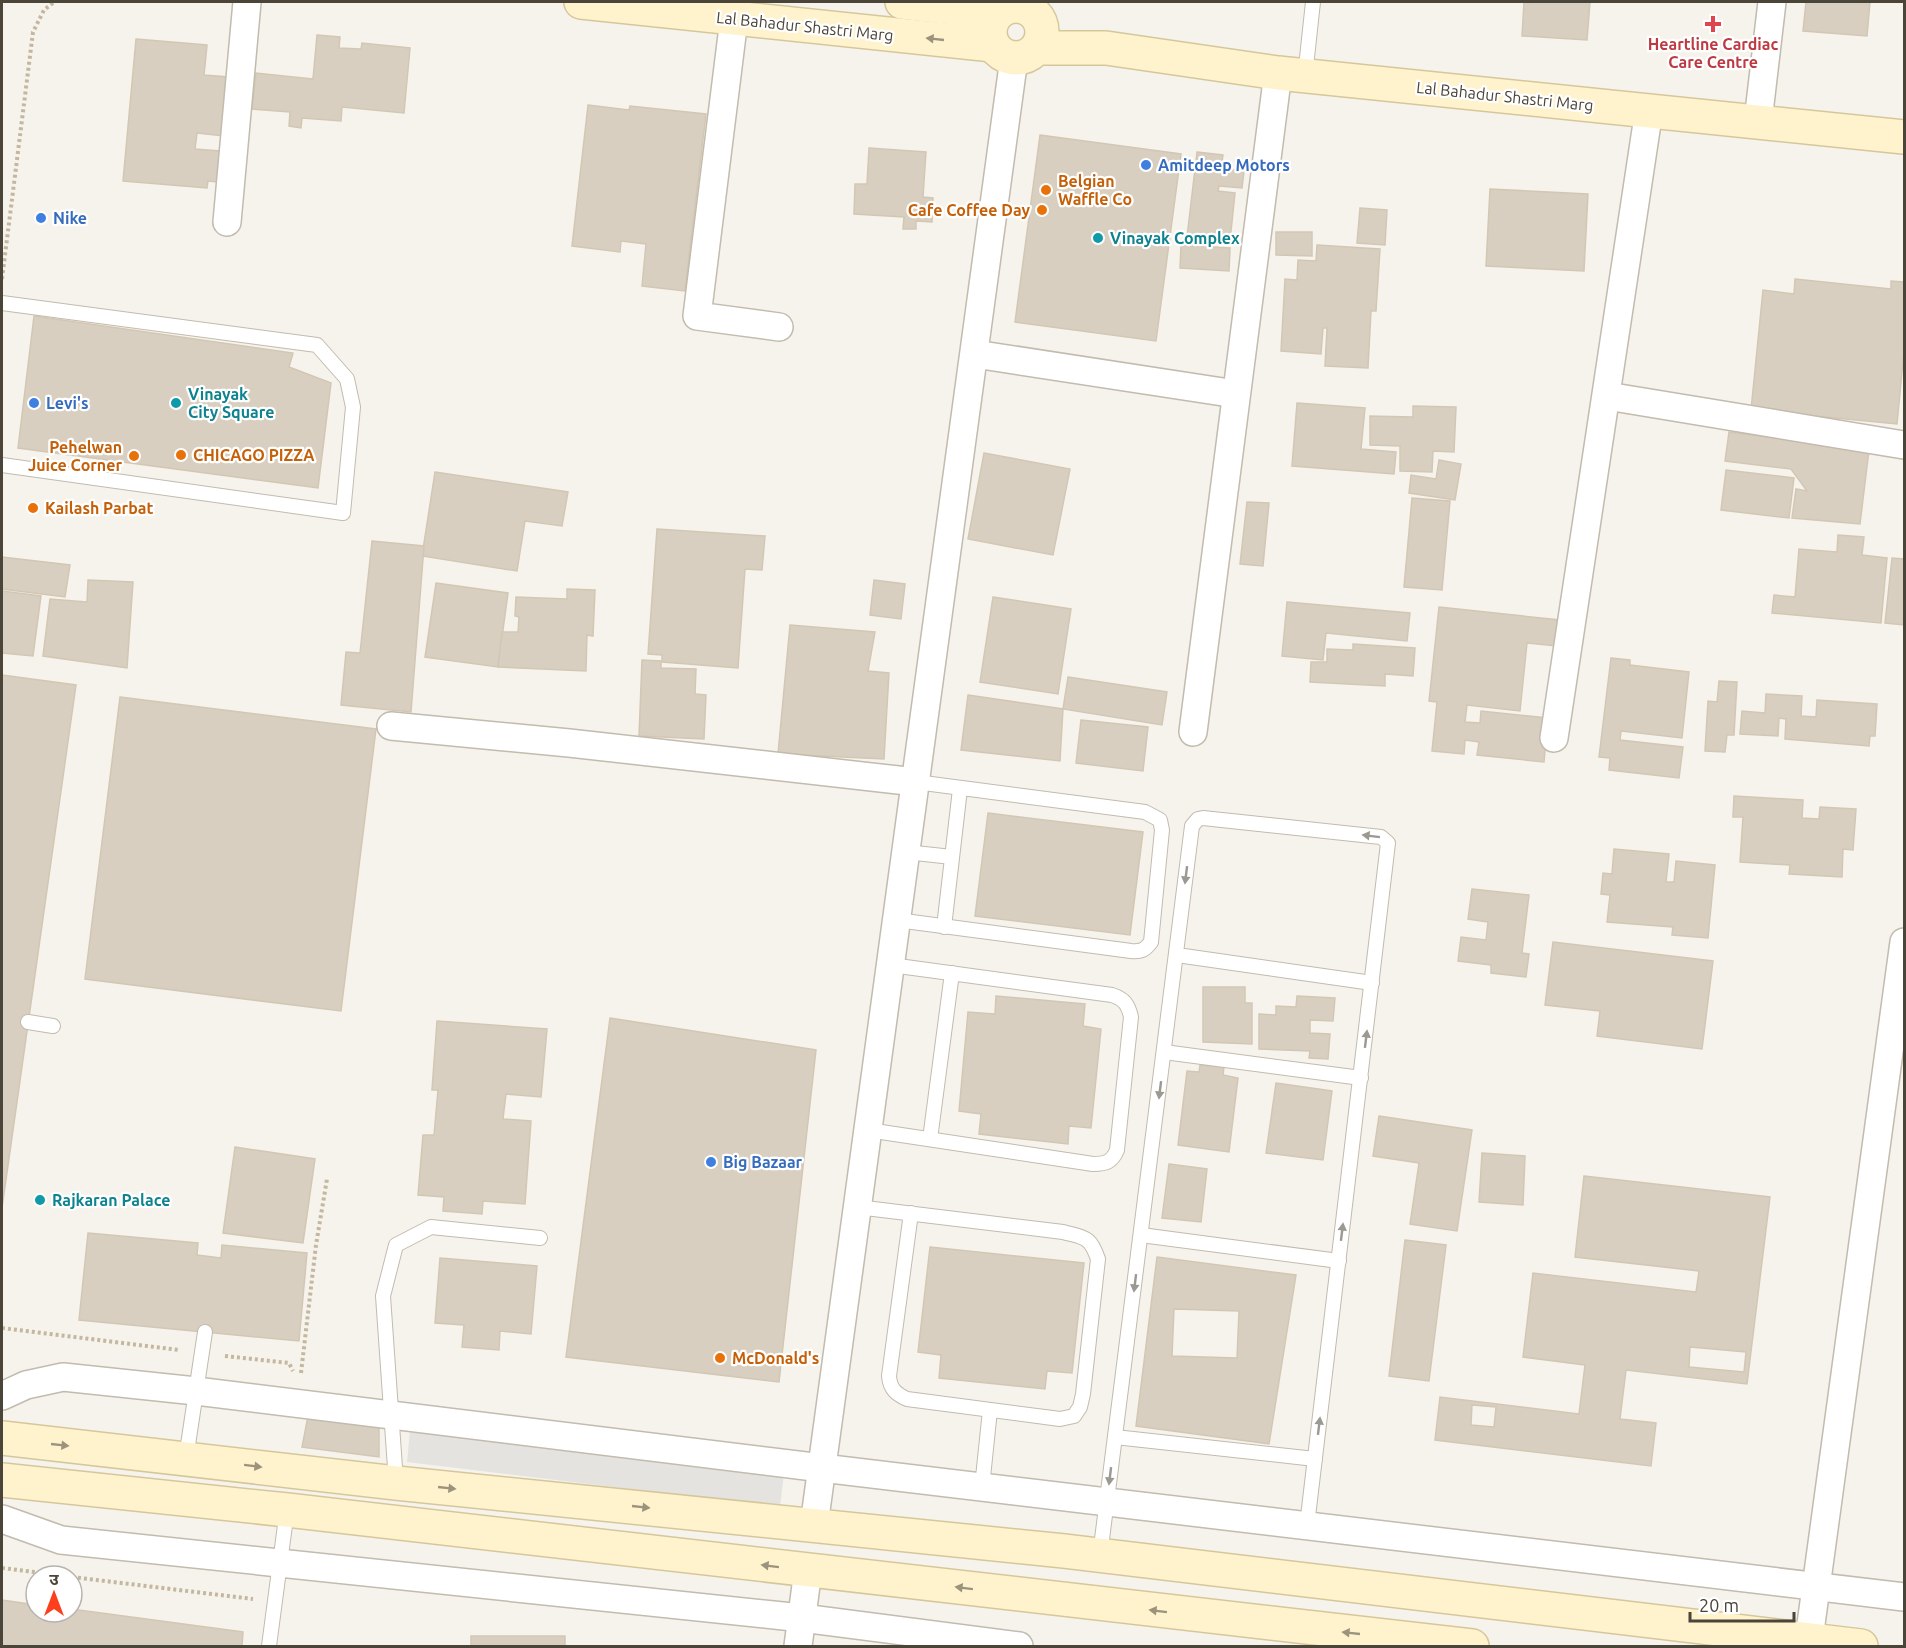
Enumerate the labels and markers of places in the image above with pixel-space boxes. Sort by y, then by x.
marker: Heartline Cardiac Care Centre [1704,15,1722,33]
place label: Heartline Cardiac Care Centre [1648,35,1778,71]
place label: Amitdeep Motors [1158,156,1290,174]
marker: Amitdeep Motors [1139,158,1153,172]
place label: Belgian Waffle Co [1058,172,1132,208]
marker: Belgian Waffle Co [1039,183,1053,197]
place label: Cafe Coffee Day [908,201,1030,219]
marker: Cafe Coffee Day [1035,203,1049,217]
place label: Nike [53,209,87,227]
marker: Nike [34,211,48,225]
place label: Vinayak Complex [1110,229,1240,247]
marker: Vinayak Complex [1091,231,1105,245]
place label: Vinayak City Square [188,385,274,421]
place label: Levi's [46,394,89,412]
marker: Levi's [27,396,41,410]
marker: Vinayak City Square [169,396,183,410]
place label: Pehelwan Juice Corner [28,438,122,474]
place label: CHICAGO PIZZA [193,446,315,464]
marker: CHICAGO PIZZA [174,448,188,462]
marker: Pehelwan Juice Corner [127,449,141,463]
place label: Kailash Parbat [45,499,153,517]
marker: Kailash Parbat [26,501,40,515]
place label: Big Bazaar [723,1153,803,1171]
marker: Big Bazaar [704,1155,718,1169]
place label: Rajkaran Palace [52,1191,170,1209]
marker: Rajkaran Palace [33,1193,47,1207]
place label: McDonald's [732,1349,819,1367]
marker: McDonald's [713,1351,727,1365]

